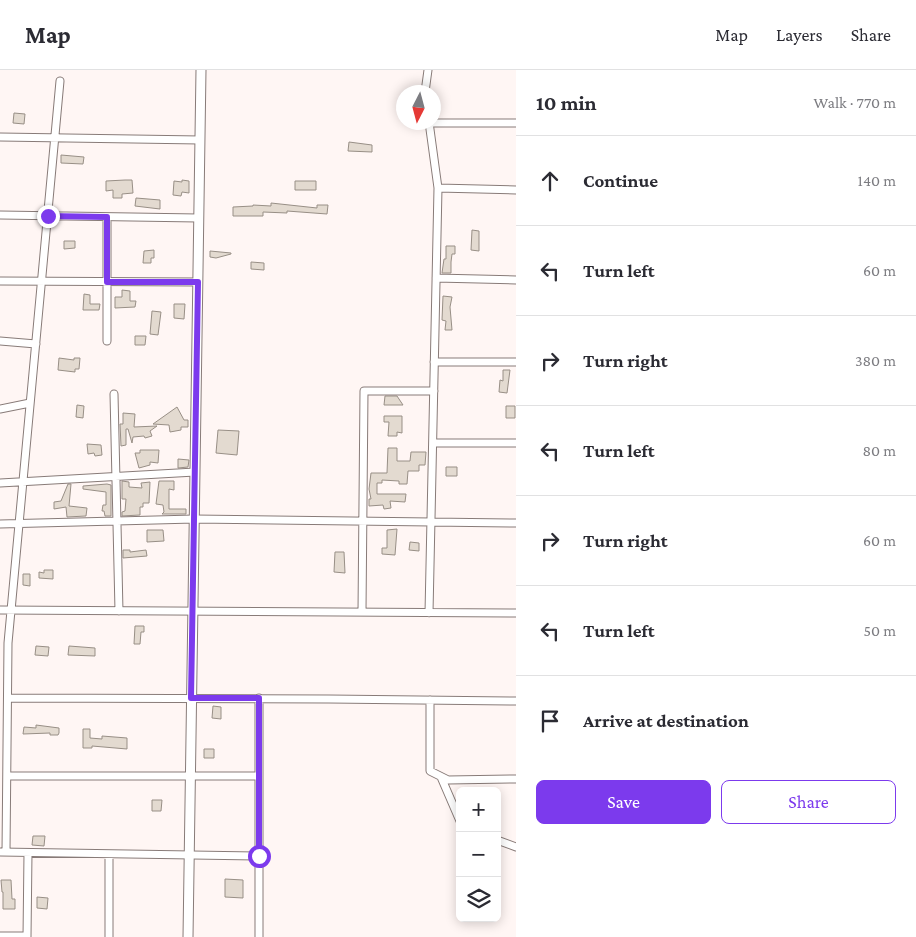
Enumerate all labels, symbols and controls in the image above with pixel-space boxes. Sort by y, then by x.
text: Map [25,21,71,48]
text: Map [715,25,748,45]
text: Layers [776,25,823,45]
text: Share [851,25,891,45]
north arrow [396,85,441,130]
text: 10 min [536,91,597,115]
text: Walk · 770 m [814,94,896,111]
icon: ahead [536,167,564,195]
text: Continue [583,170,658,191]
text: 140 m [858,172,896,189]
route end [37,205,60,228]
icon: left [536,257,564,285]
text: Turn left [583,260,655,281]
text: 60 m [863,262,896,279]
icon: right [536,347,564,375]
text: Turn right [583,350,668,371]
text: 380 m [855,352,896,369]
icon: left [536,437,564,465]
text: Turn left [583,440,655,461]
text: 80 m [862,442,896,459]
icon: right [536,527,564,555]
text: Turn right [583,530,668,551]
text: 60 m [863,532,896,549]
icon: left [536,617,564,645]
text: Turn left [583,620,655,641]
text: 50 m [864,622,896,639]
icon: arrive [536,707,564,735]
text: Arrive at destination [583,710,749,731]
button: Save [536,780,711,824]
button: Share [721,780,896,824]
map controls [456,787,501,922]
button: + [456,787,501,832]
button: − [456,832,501,877]
route start [248,845,271,868]
button: layers [456,877,501,922]

